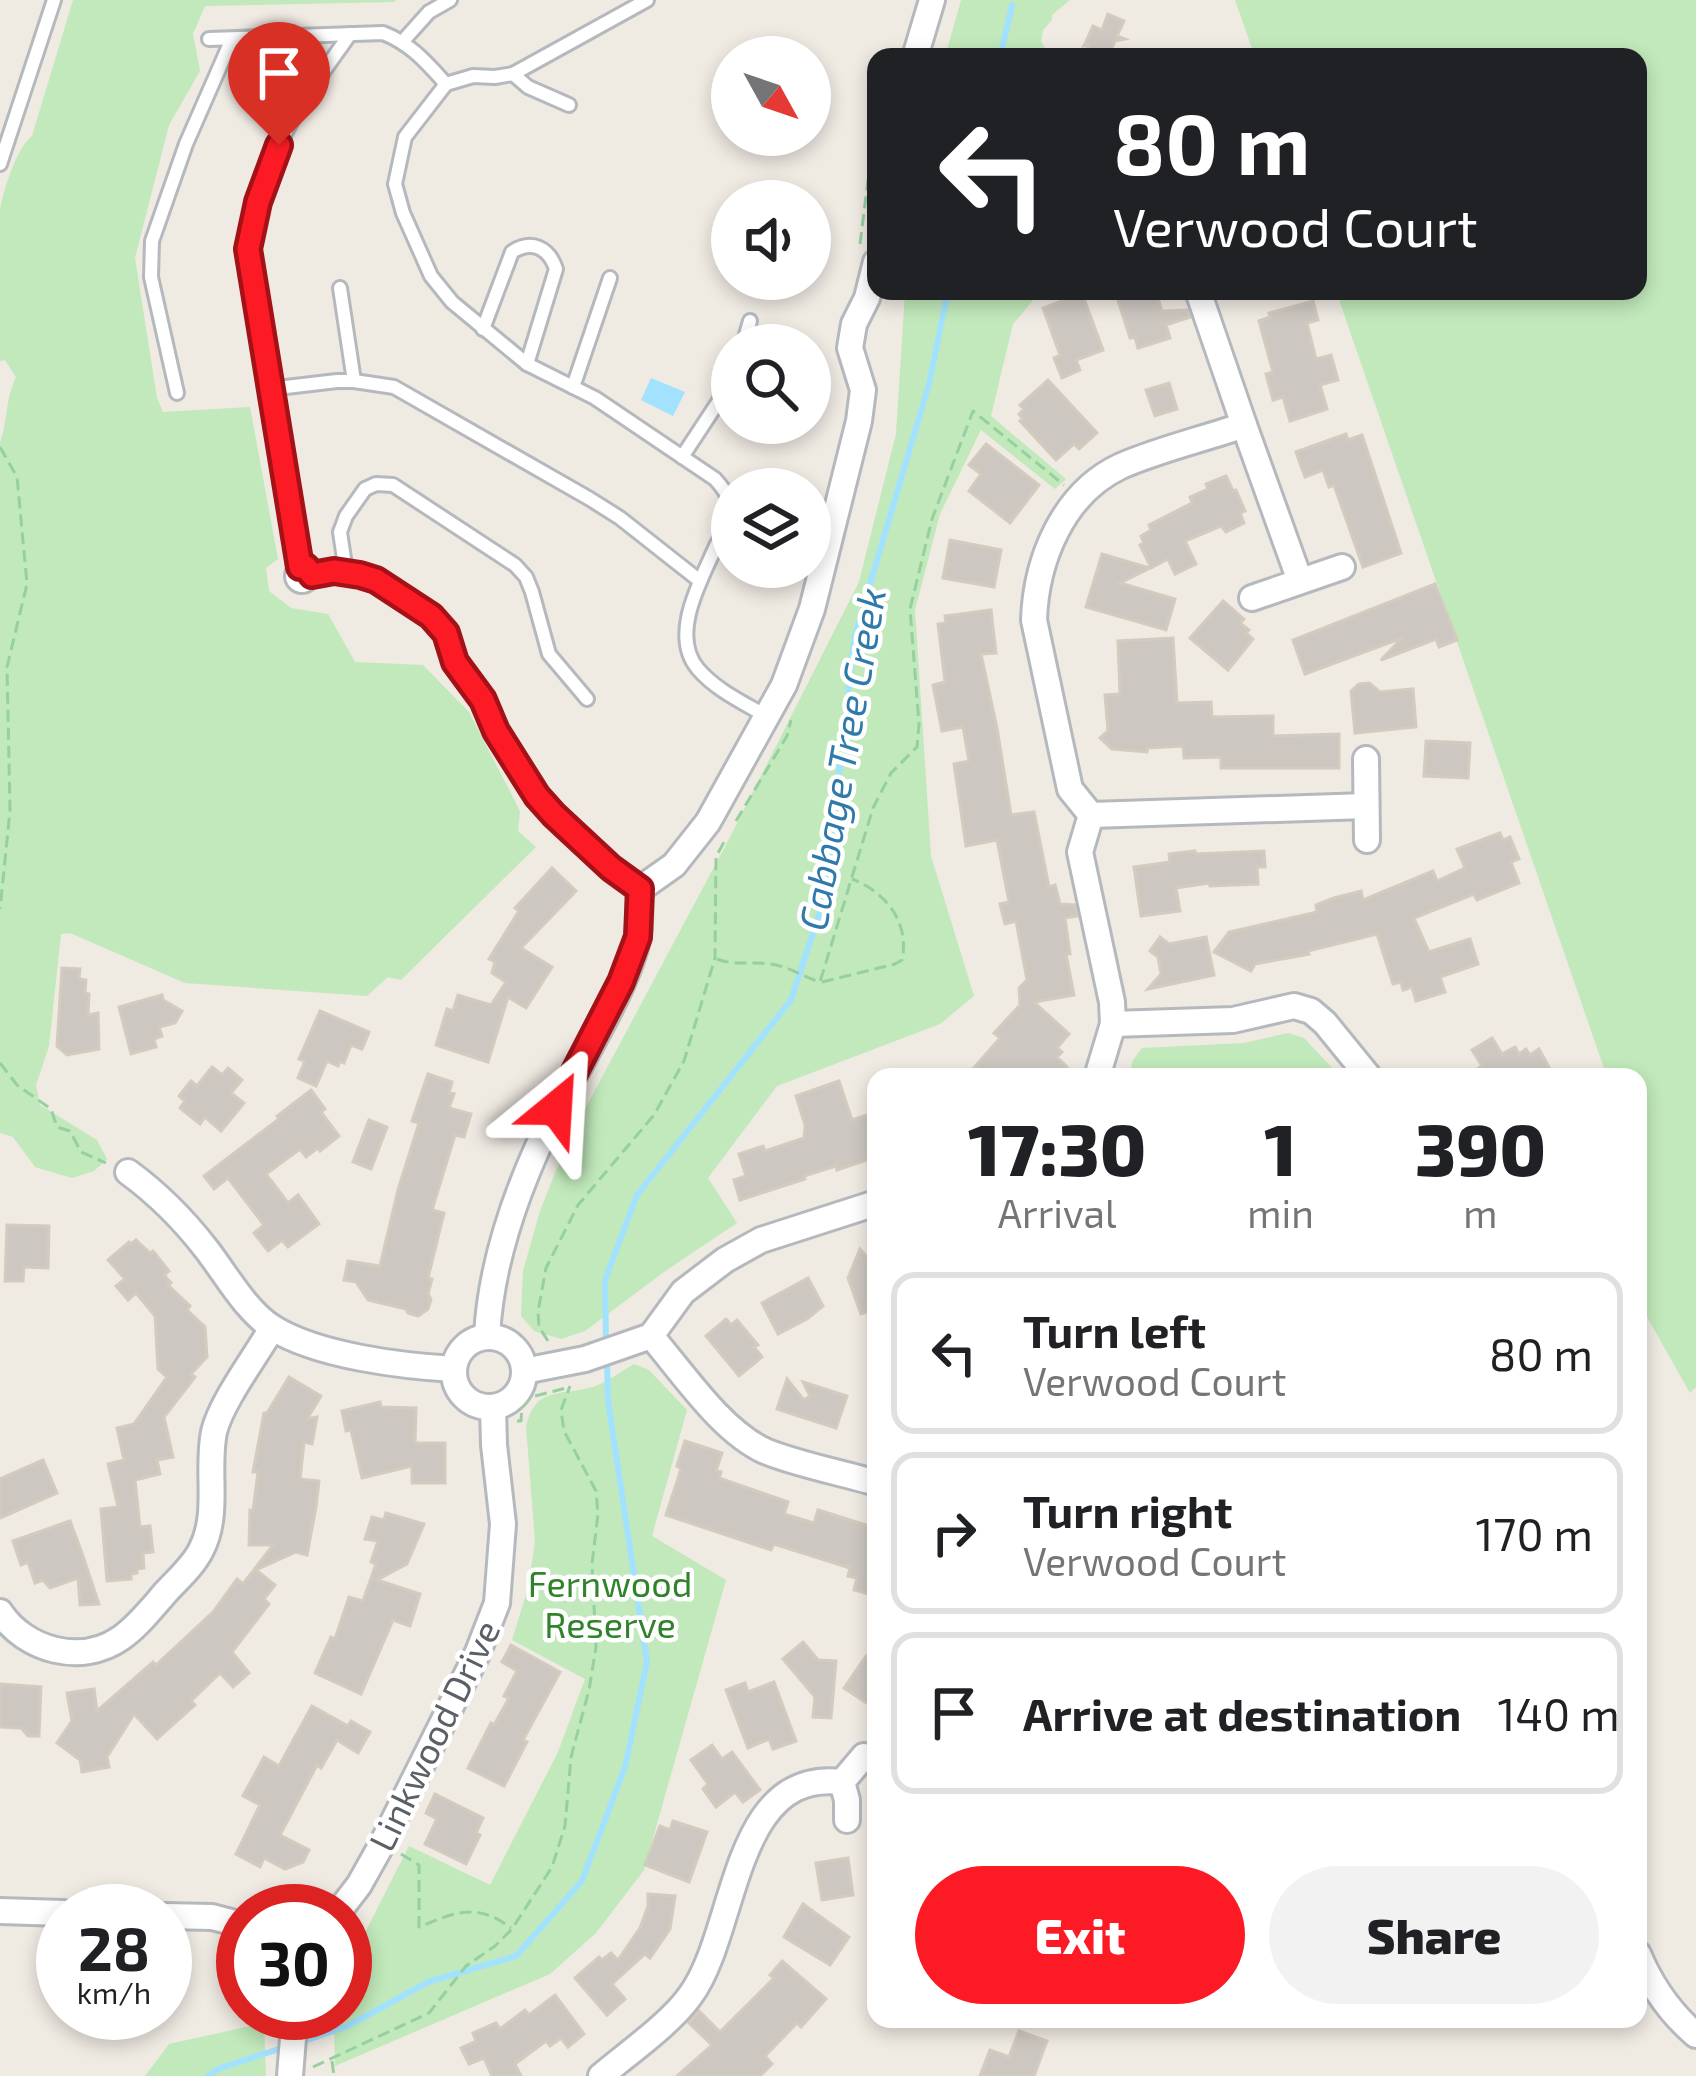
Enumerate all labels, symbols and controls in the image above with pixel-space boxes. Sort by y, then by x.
pin [228,22,330,145]
north arrow [711,36,831,156]
map controls [711,36,831,588]
icon: arrive [246,40,312,106]
text: 80 m [1113,91,1310,192]
icon: left [915,96,1071,252]
button: sound [711,180,831,300]
text: Verwood Court [1113,193,1478,258]
button: search [711,324,831,444]
button: layers [711,468,831,588]
water label: Cabbage Tree Creek [788,584,894,934]
position arrow [493,1045,619,1171]
text: 17:30 [968,1104,1146,1190]
text: 1 [1264,1104,1297,1190]
text: 390 [1415,1104,1546,1190]
text: Arrival [998,1189,1117,1236]
text: min [1247,1189,1314,1236]
text: m [1463,1189,1497,1236]
text: Turn left [1023,1303,1206,1357]
icon: left [921,1320,987,1386]
text: 80 m [1489,1326,1593,1380]
text: Verwood Court [1023,1357,1286,1404]
text: Turn right [1023,1483,1232,1537]
icon: right [921,1500,987,1566]
text: 170 m [1475,1506,1593,1560]
text: Verwood Court [1023,1537,1286,1584]
park label: Fernwood Reserve [528,1561,692,1645]
street label: Linkwood Drive [359,1613,507,1857]
icon: arrive [921,1680,987,1746]
text: Arrive at destination [1023,1686,1461,1740]
text: 140 m [1497,1686,1620,1740]
button: Exit [915,1866,1245,2004]
button: Share [1269,1866,1599,2004]
speed limit sign: 30 [216,1884,372,2040]
text: 28 [78,1911,150,1983]
text: km/h [77,1974,151,2010]

